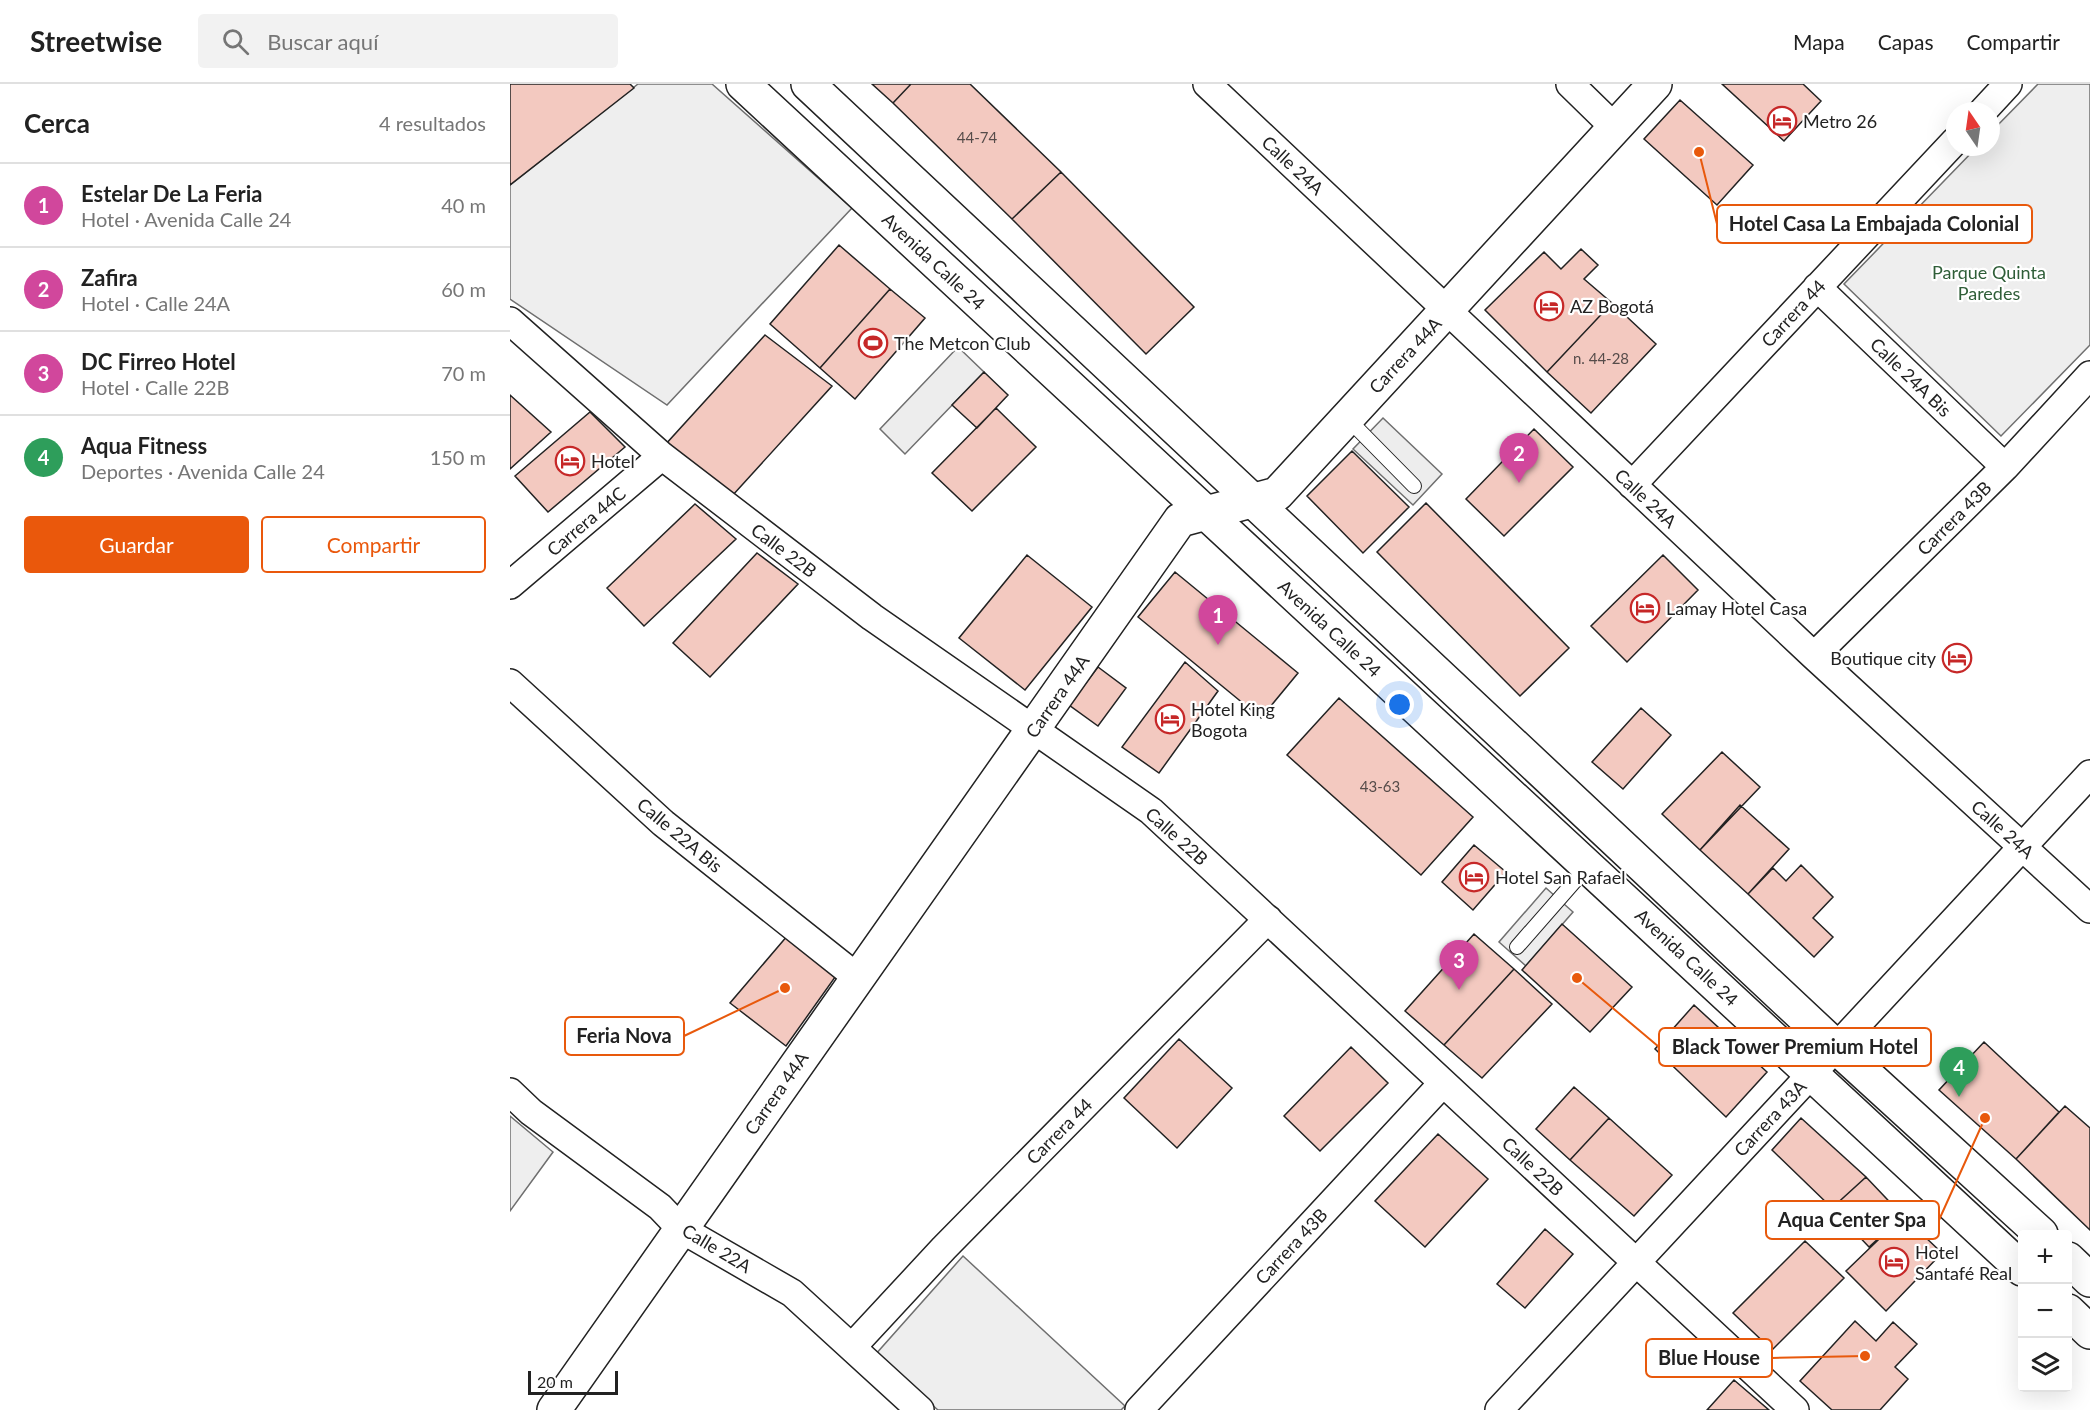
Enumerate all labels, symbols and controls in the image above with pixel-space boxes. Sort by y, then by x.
search box [198,14,618,68]
text: Streetwise [30,24,162,58]
icon: search [219,25,252,58]
text: Buscar aquí [267,28,378,55]
text: Mapa [1793,29,1845,54]
text: Capas [1878,29,1934,54]
text: Compartir [1967,29,2060,54]
north arrow [1946,102,2000,156]
hotel icon: Metro 26 [1766,105,1798,137]
text: Cerca [24,107,90,139]
place label: Metro 26 [1803,110,1877,132]
text: 4 resultados [379,111,486,135]
house number: 44-74 [957,128,997,146]
street label: Calle 24A [1257,131,1329,200]
text: Estelar De La Feria [81,180,263,207]
text: 1 [38,193,49,217]
text: 40 m [441,193,486,217]
callout: Hotel Casa La Embajada Colonial [1717,205,2032,243]
text: Hotel · Avenida Calle 24 [81,207,291,231]
street label: Avenida Calle 24 [878,208,990,314]
text: Hotel Casa La Embajada Colonial [1729,211,2019,235]
park label: Parque Quinta Paredes [1932,261,2046,304]
text: Zafira [81,264,138,291]
street label: Carrera 44 [1756,275,1830,351]
text: 2 [38,277,49,301]
text: 60 m [441,277,486,301]
hotel icon: AZ Bogotá [1533,290,1565,322]
text: Hotel · Calle 24A [81,291,230,315]
place label: AZ Bogotá [1570,295,1654,317]
street label: Carrera 44A [1364,312,1446,398]
sports icon: The Metcon Club [857,327,889,359]
place label: The Metcon Club [894,332,1031,354]
street label: Calle 24A Bis [1866,333,1956,421]
text: DC Firreo Hotel [81,348,236,375]
house number: n. 44-28 [1573,349,1629,367]
text: 3 [38,361,49,385]
text: 70 m [441,361,486,385]
text: Hotel · Calle 22B [81,375,230,399]
text: Aqua Fitness [81,432,207,459]
pin: 2 [1500,434,1538,483]
text: 4 [38,445,49,469]
text: 150 m [430,445,486,469]
hotel icon: Hotel [554,445,586,477]
place label: Hotel [591,450,635,472]
text: Deportes · Avenida Calle 24 [81,459,325,483]
street label: Calle 24A [1610,464,1682,533]
street label: Carrera 43B [1912,476,1996,560]
street label: Carrera 44C [542,482,630,560]
button: Guardar [24,516,249,573]
button: Compartir [261,516,486,573]
street label: Calle 22B [747,518,821,582]
street label: Avenida Calle 24 [1274,575,1386,681]
hotel icon: Lamay Hotel Casa [1629,592,1661,624]
pin: 1 [1198,596,1238,645]
place label: Lamay Hotel Casa [1666,597,1807,619]
hotel icon: Boutique city [1941,642,1973,674]
place label: Boutique city [1830,647,1937,669]
street label: Carrera 44A [1020,650,1094,742]
your location [1385,690,1414,719]
place label: Hotel King Bogota [1191,698,1275,741]
hotel icon: Hotel King Bogota [1154,703,1186,735]
house number: 43-63 [1360,777,1400,795]
street label: Calle 22A Bis [633,793,727,877]
street label: Calle 24A [1967,795,2039,863]
street label: Calle 22B [1141,802,1213,870]
hotel icon: Hotel San Rafael [1458,861,1490,893]
place label: Hotel San Rafael [1495,866,1625,888]
street label: Avenida Calle 24 [1631,904,1743,1010]
pin: 3 [1440,940,1478,990]
callout: Feria Nova [565,1017,684,1055]
text: Feria Nova [576,1023,672,1047]
callout: Black Tower Premium Hotel [1659,1028,1931,1066]
text: Black Tower Premium Hotel [1672,1034,1918,1058]
street label: Carrera 44A [739,1047,813,1139]
pin: 4 [1940,1048,1978,1097]
street label: Carrera 43A [1729,1075,1811,1161]
street label: Carrera 44 [1022,1094,1096,1168]
street label: Calle 22B [1498,1132,1568,1200]
callout: Aqua Center Spa [1766,1201,1939,1239]
street label: Carrera 43B [1250,1204,1332,1288]
text: Aqua Center Spa [1777,1207,1926,1231]
street label: Calle 22A [678,1219,756,1278]
map controls [2018,1230,2072,1392]
button: + [2018,1230,2072,1284]
place label: Hotel Santafé Real [1915,1241,2012,1284]
hotel icon: Hotel Santafé Real [1878,1246,1910,1278]
button: − [2018,1284,2072,1338]
button: layers [2018,1338,2072,1392]
callout: Blue House [1646,1339,1772,1377]
text: Blue House [1658,1345,1760,1369]
scale bar [528,1368,618,1396]
text: 20 m [537,1372,573,1391]

